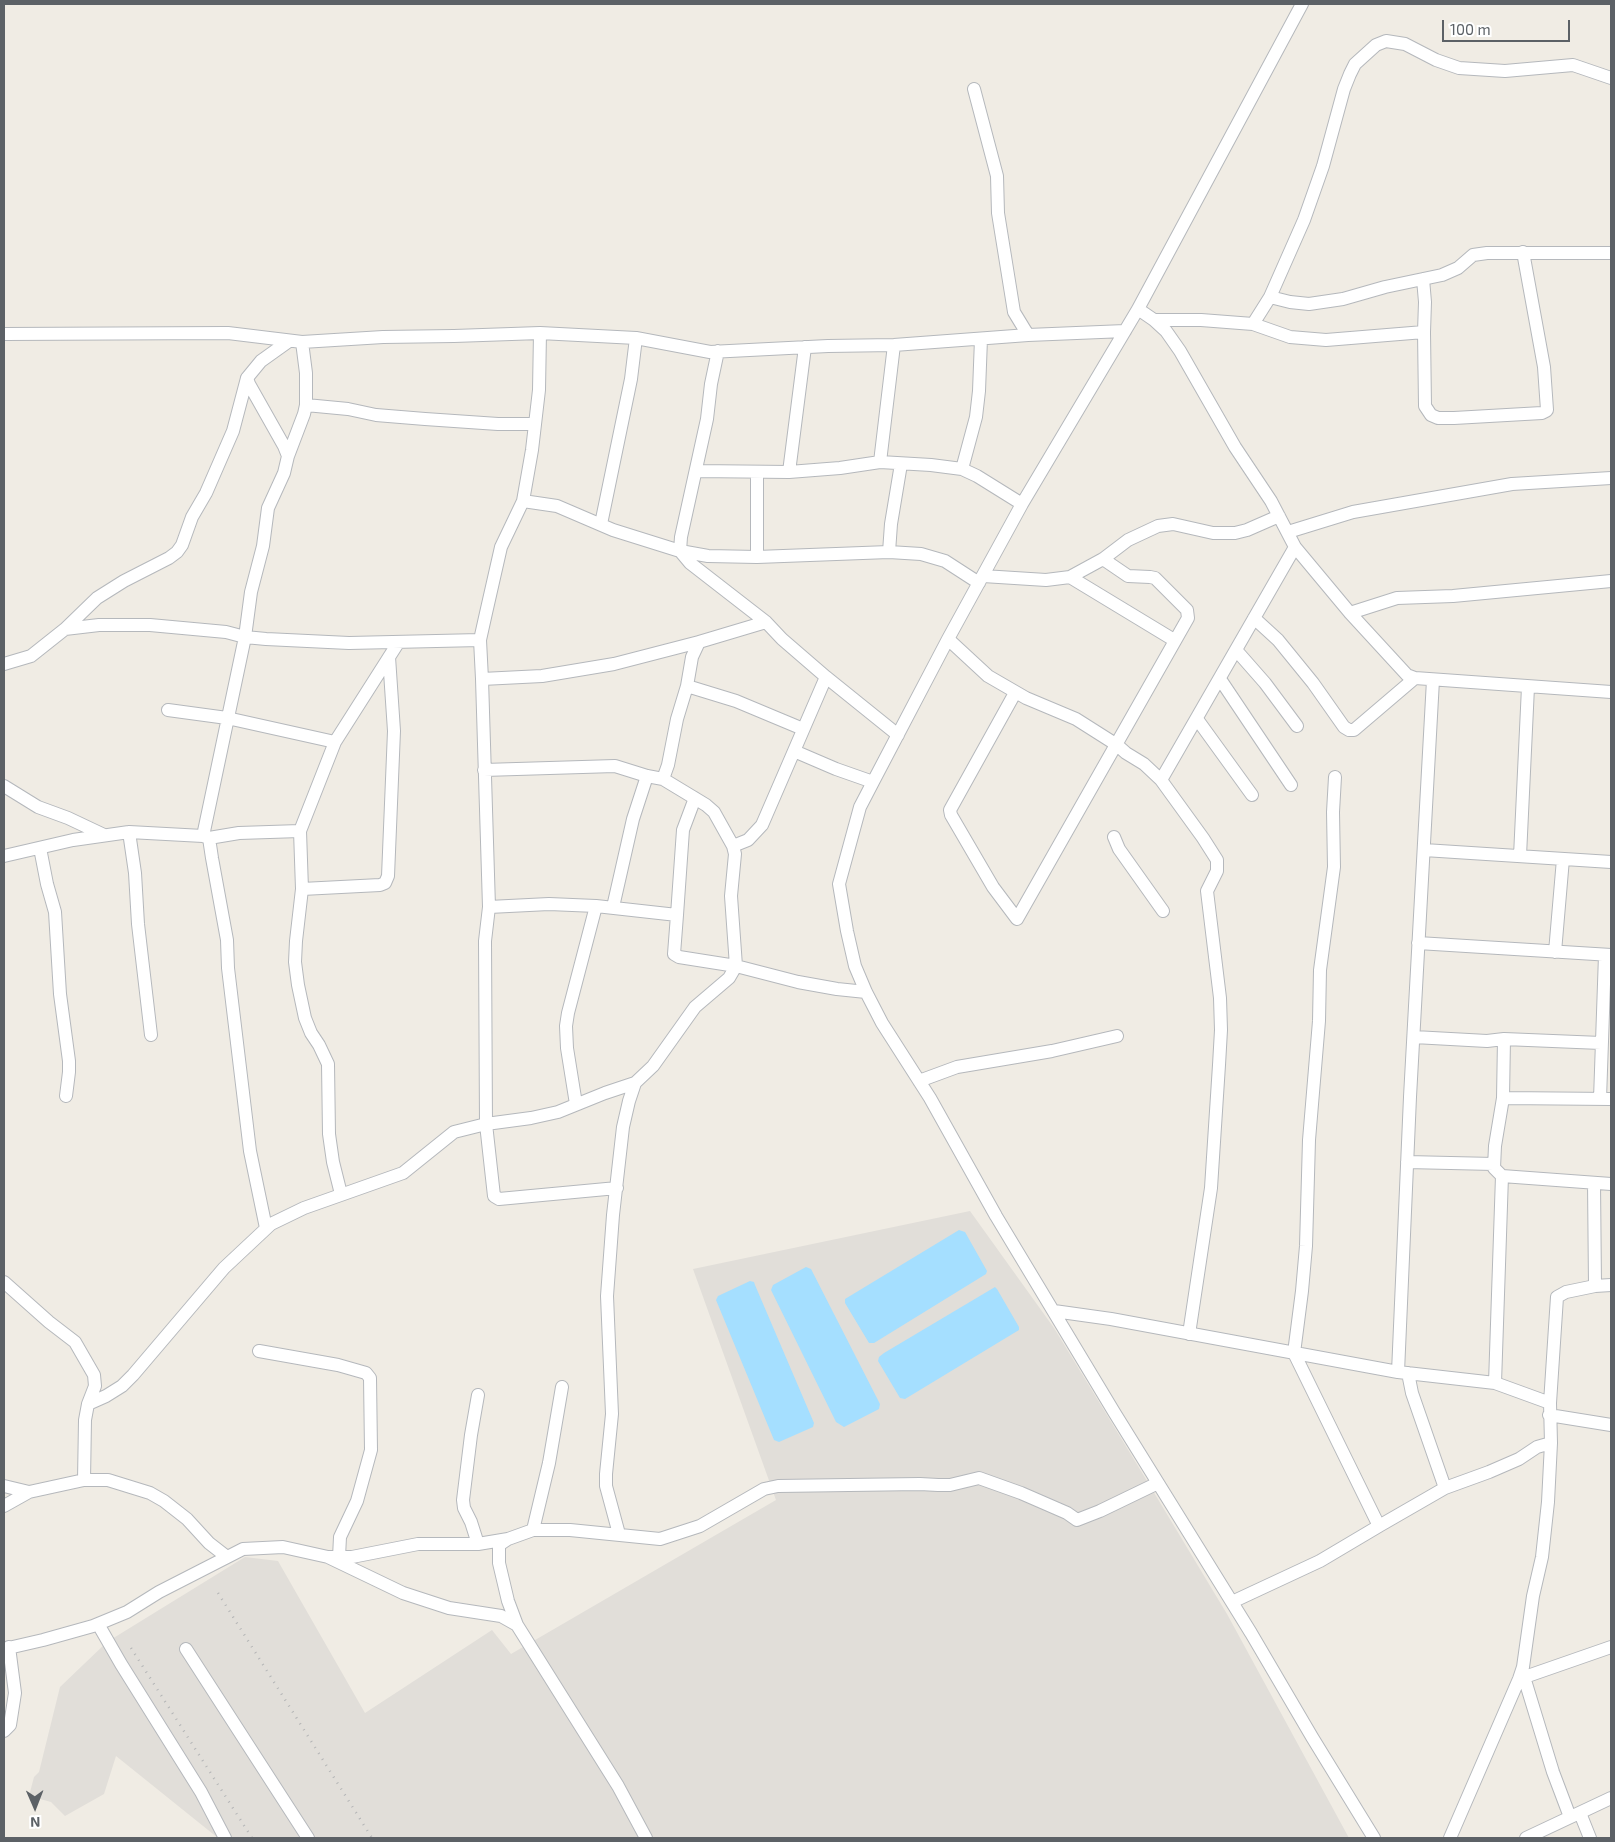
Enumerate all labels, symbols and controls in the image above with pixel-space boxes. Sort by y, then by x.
scale bar [1445,10,1572,42]
text: 100 m [1450,20,1491,38]
north arrow [10,1782,60,1832]
text: N [30,1814,40,1831]

